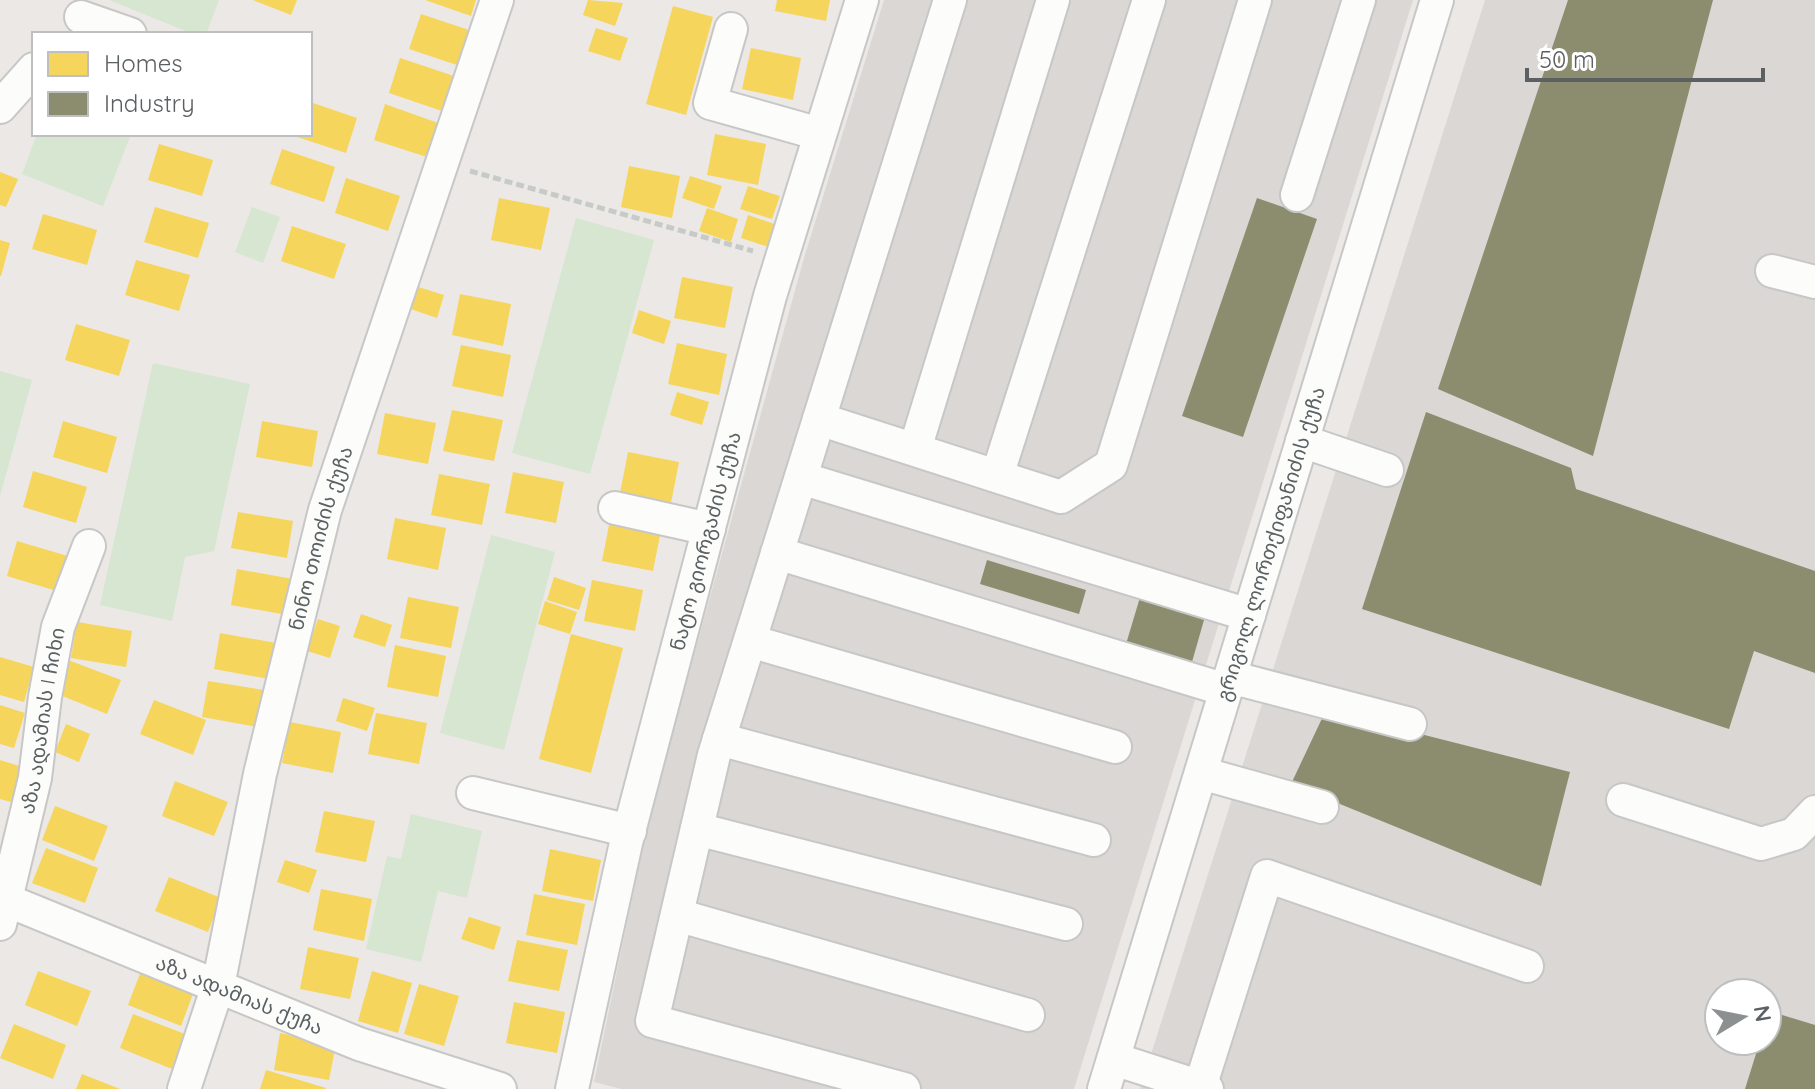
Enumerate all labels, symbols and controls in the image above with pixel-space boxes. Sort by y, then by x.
legend [32,32,312,136]
scale bar [1527,32,1763,82]
text: 50 m [1539,44,1595,74]
text: Homes [104,48,182,78]
text: Industry [104,88,195,118]
street label: გრიგოლ ლორთქიფანიძის ქუჩა [1210,383,1330,704]
street label: ნატო გიორგაძის ქუჩა [664,429,746,653]
street label: ნინო თოიძის ქუჩა [283,443,358,633]
street label: აზა ადამიას I ჩიხი [14,625,70,816]
street label: აზა ადამიას ქუჩა [152,950,327,1040]
north arrow [1703,977,1783,1057]
text: N [1748,1003,1778,1024]

